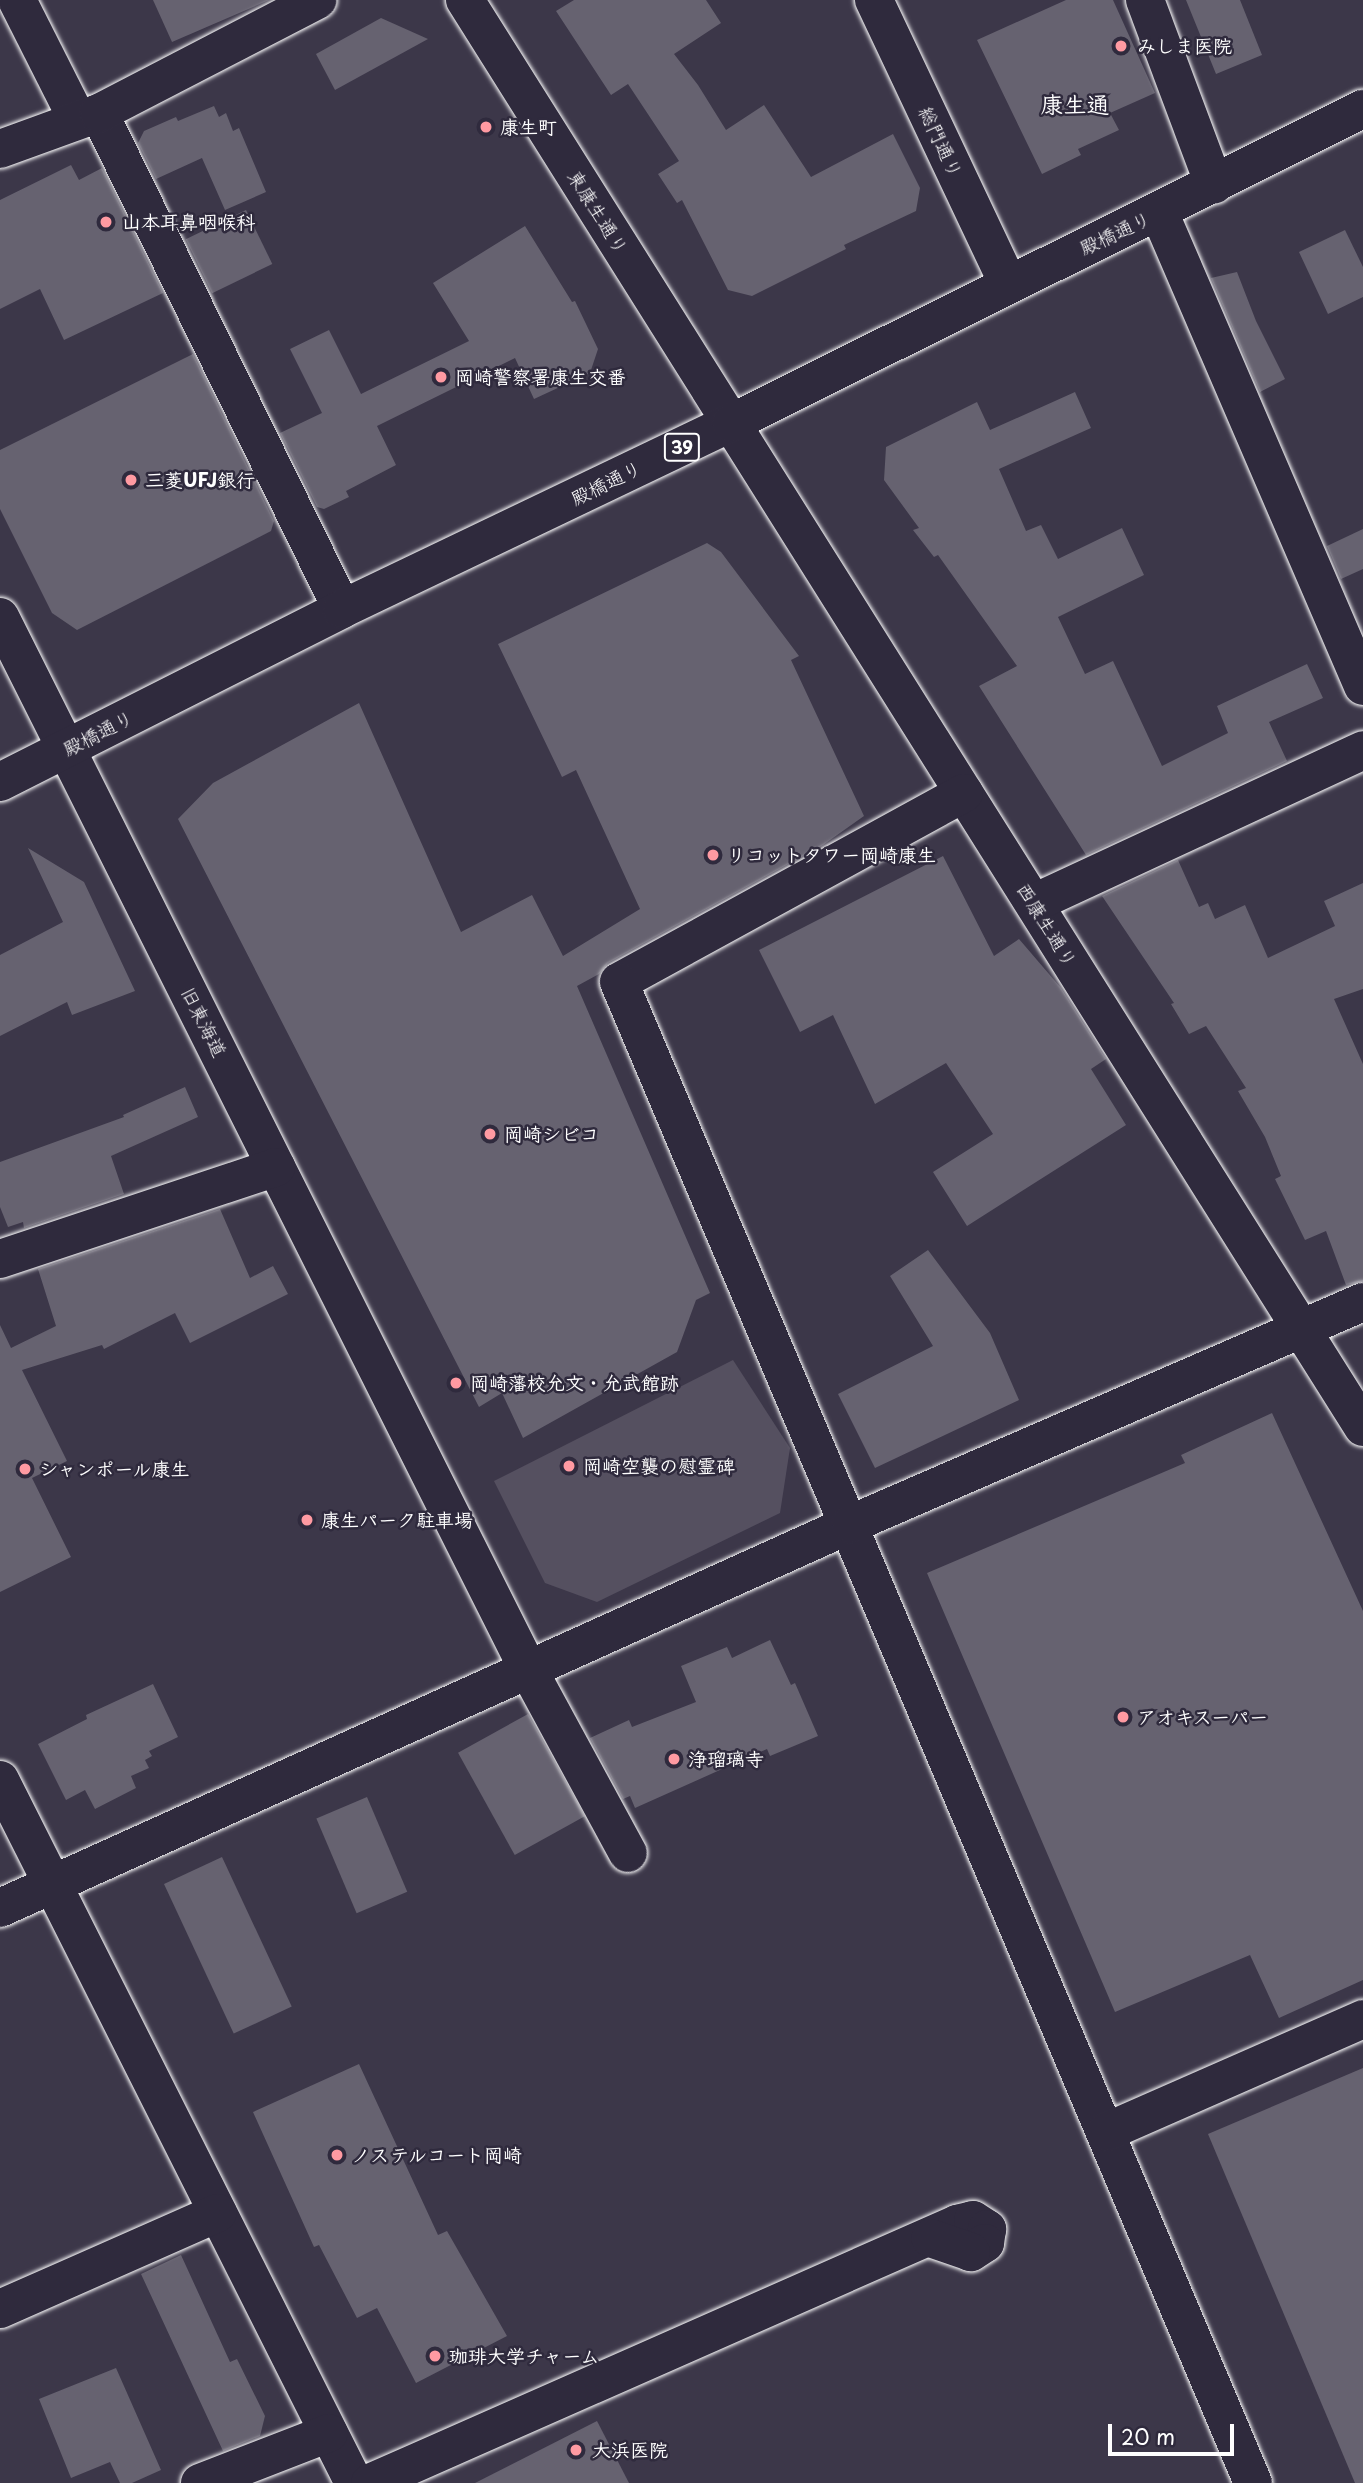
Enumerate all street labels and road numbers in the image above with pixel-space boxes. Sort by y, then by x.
street label: 総門通り [915,103,967,181]
street label: 東康生通り [563,166,633,258]
street label: 殿橋通り [1076,207,1154,259]
road number: 39 [663,432,701,462]
street label: 殿橋通り [567,456,645,510]
street label: 殿橋通り [59,706,137,760]
street label: 西康生通り [1012,879,1082,971]
street label: 旧東海道 [177,983,231,1061]

